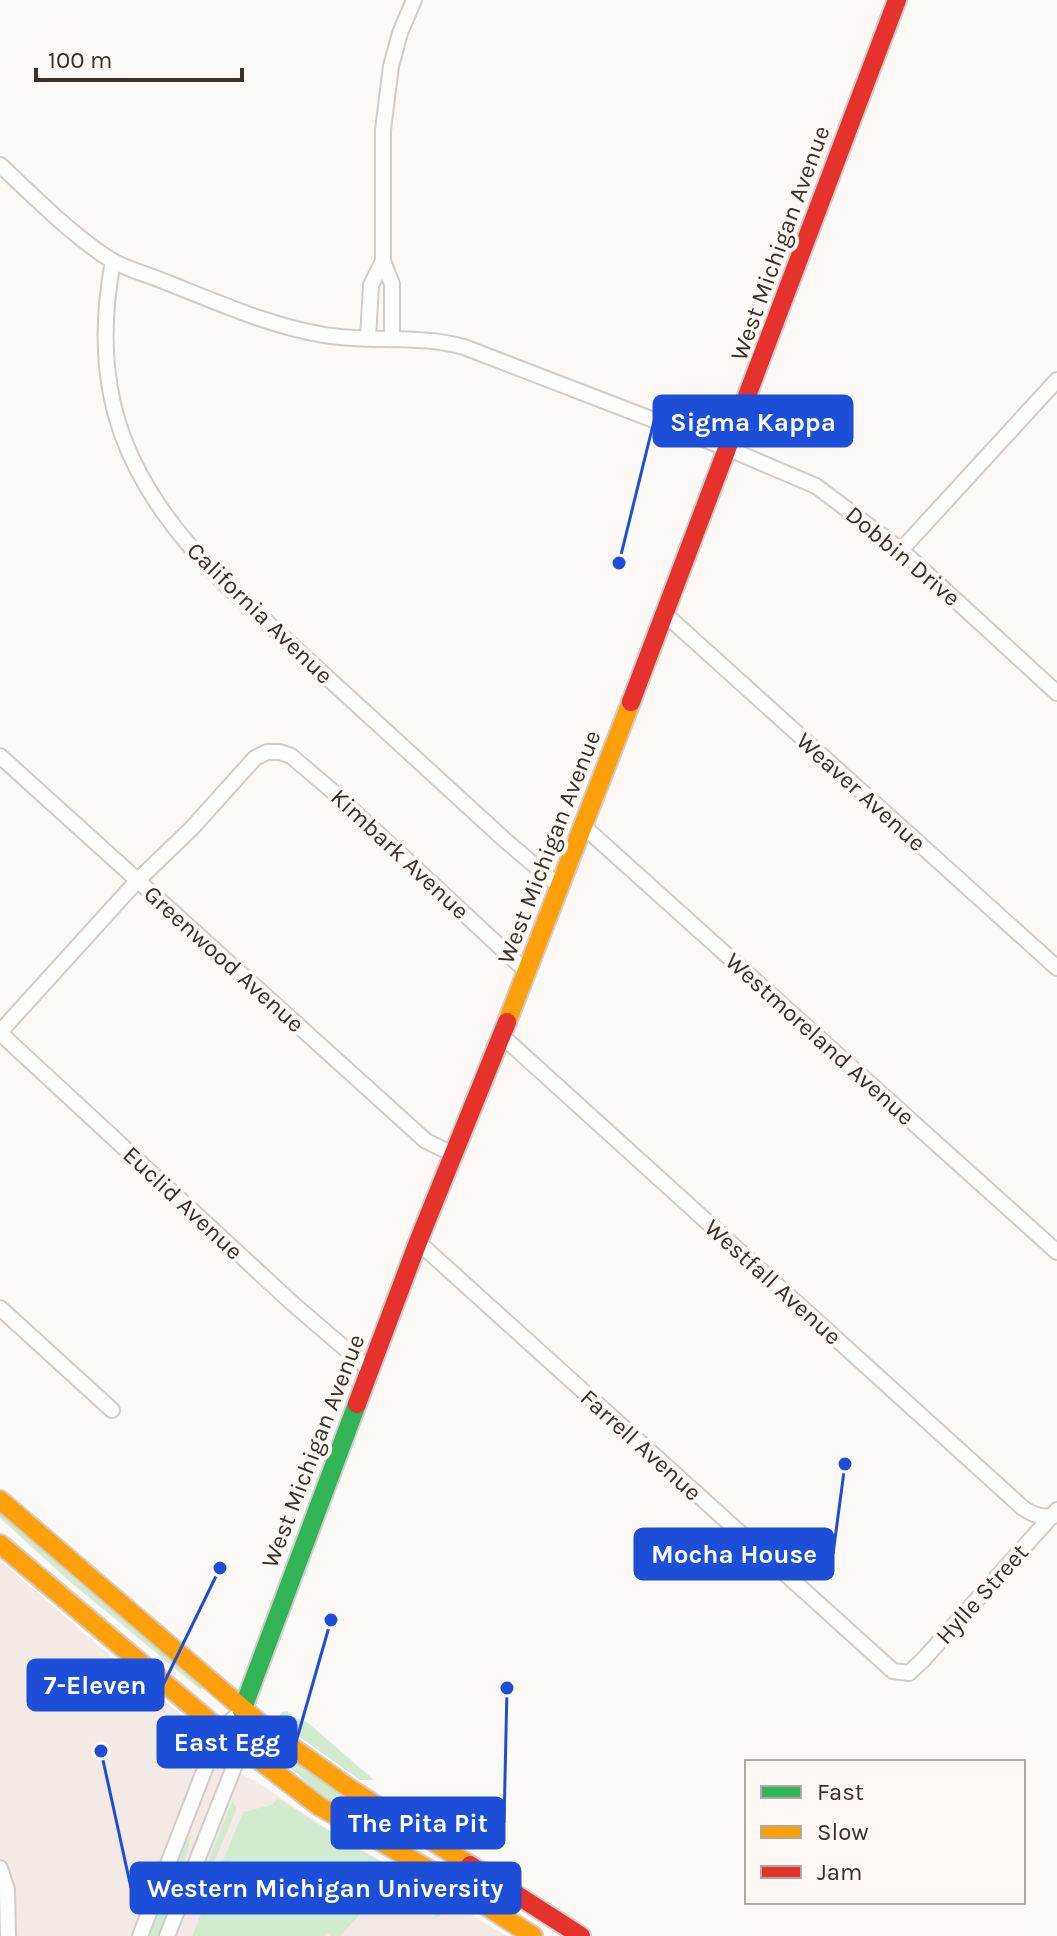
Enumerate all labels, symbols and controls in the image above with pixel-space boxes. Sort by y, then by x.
scale bar [36,32,242,82]
text: 100 m [48,46,113,74]
street label: West Michigan Avenue [724,122,836,364]
callout: Sigma Kappa [654,396,852,446]
text: Sigma Kappa [670,407,836,438]
street label: Dobbin Drive [840,500,966,612]
street label: California Avenue [181,536,339,690]
street label: West Michigan Avenue [492,726,606,968]
street label: Weaver Avenue [791,727,931,857]
street label: Kimbark Avenue [325,783,475,925]
street label: Greenwood Avenue [138,880,310,1038]
street label: Westmoreland Avenue [720,947,920,1131]
street label: Euclid Avenue [117,1141,249,1265]
street label: Westfall Avenue [699,1213,847,1351]
street label: West Michigan Avenue [256,1330,370,1572]
street label: Farrell Avenue [575,1383,707,1507]
callout: Mocha House [635,1529,833,1579]
street label: Hylle Street [930,1538,1034,1650]
text: Mocha House [651,1539,817,1570]
callout: 7-Eleven [28,1660,163,1710]
text: 7-Eleven [43,1670,147,1701]
callout: East Egg [158,1717,296,1767]
text: East Egg [174,1727,280,1758]
legend [745,1760,1025,1904]
text: Fast [817,1778,864,1806]
callout: The Pita Pit [332,1798,504,1848]
text: The Pita Pit [348,1808,488,1839]
text: Slow [817,1818,869,1846]
text: Jam [817,1858,862,1886]
callout: Western Michigan University [131,1863,520,1913]
text: Western Michigan University [147,1873,503,1904]

